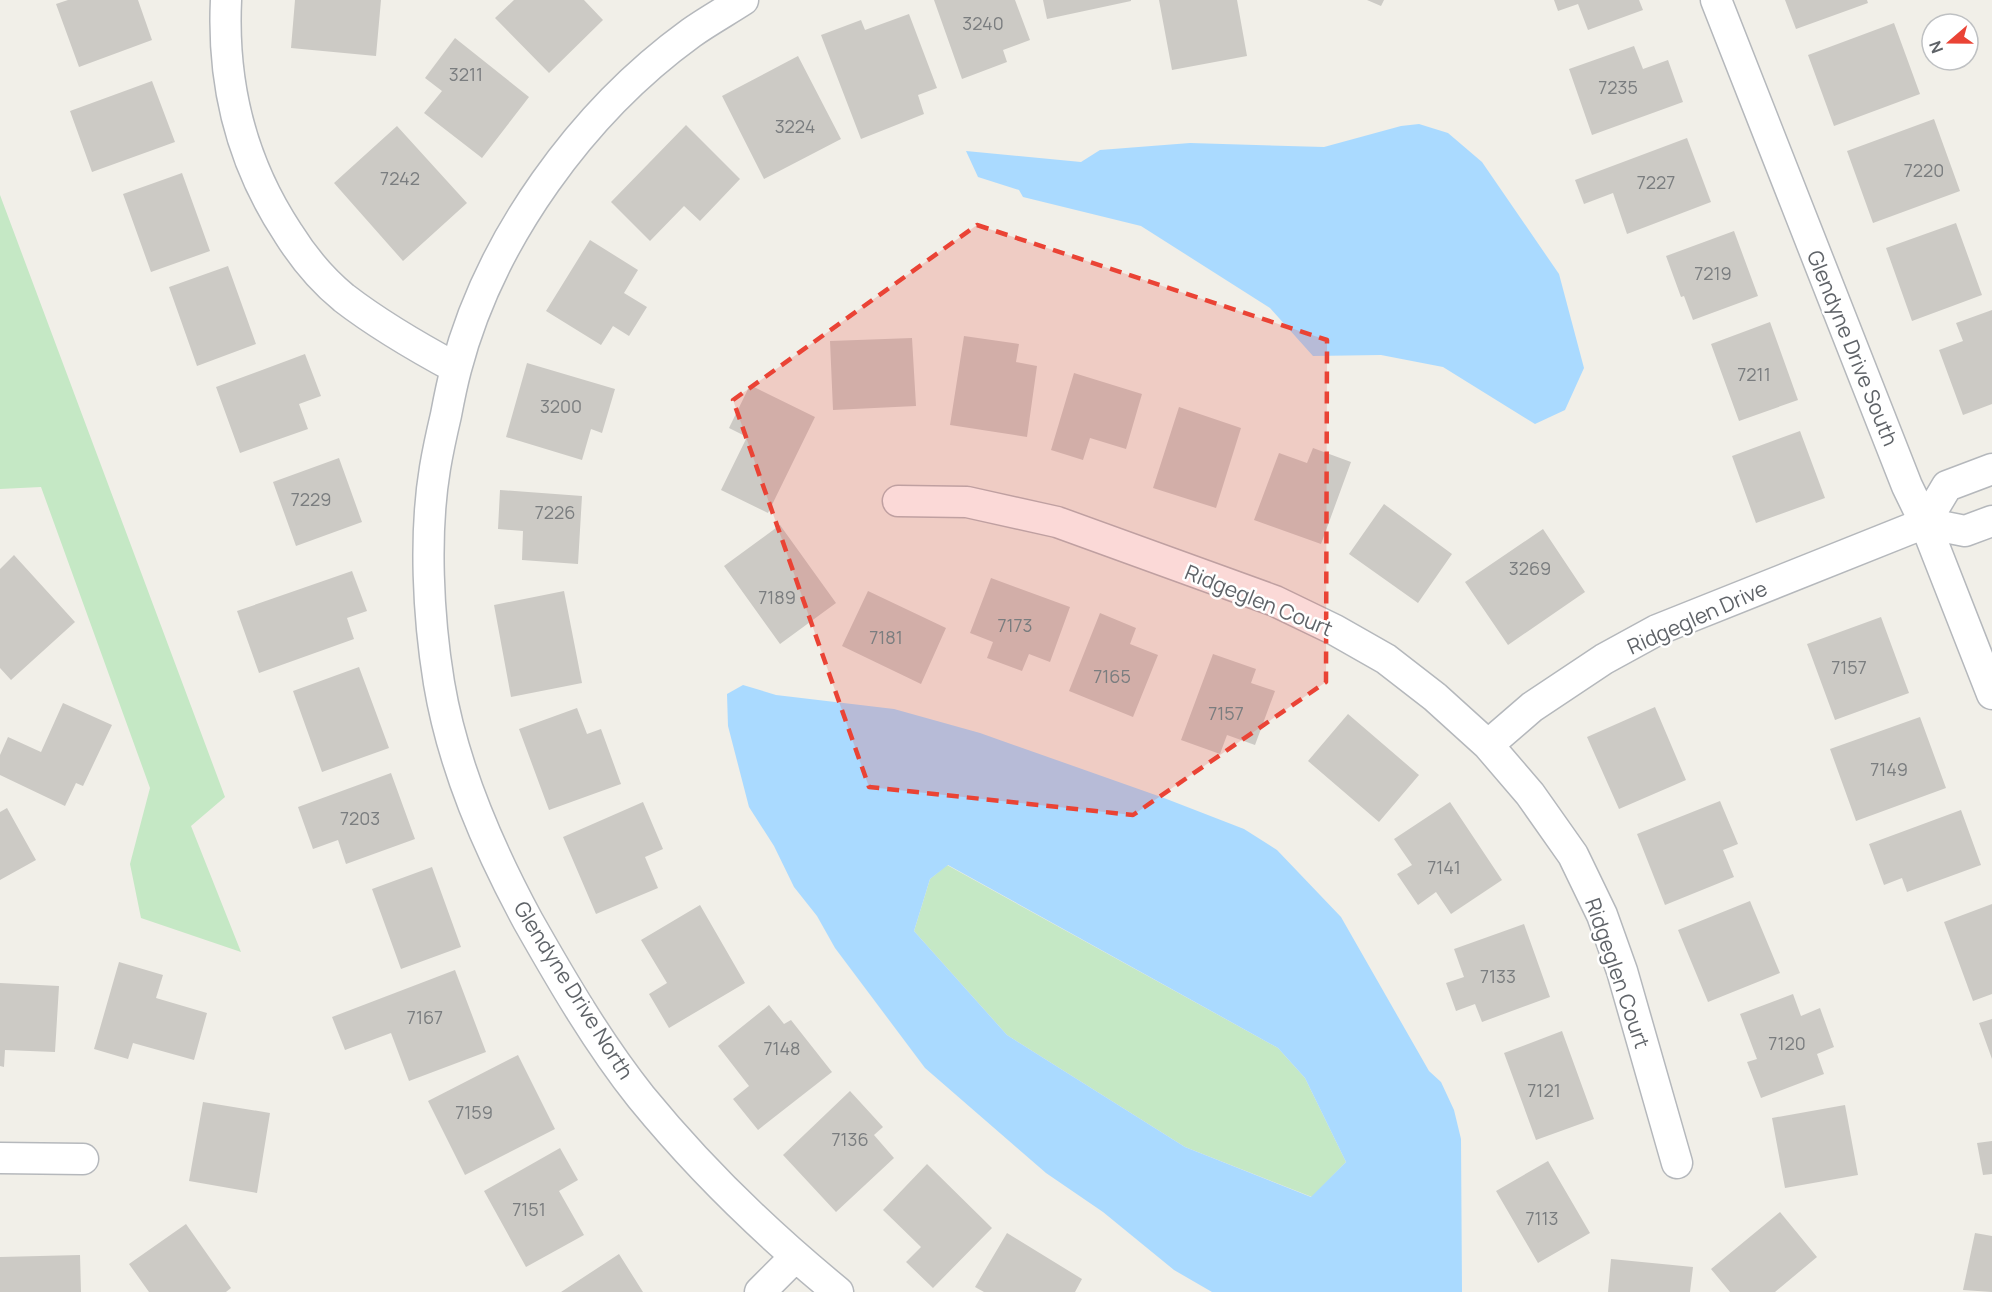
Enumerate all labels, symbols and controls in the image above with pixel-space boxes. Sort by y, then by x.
house number: 3240 [962,11,1004,35]
north arrow [1920,12,1980,72]
text: N [1924,38,1948,56]
house number: 3211 [449,62,483,86]
house number: 7235 [1598,75,1638,99]
house number: 3224 [775,114,815,138]
house number: 7220 [1904,158,1944,182]
house number: 7242 [380,166,420,190]
house number: 7227 [1637,170,1675,194]
street label: Glendyne Drive South [1801,246,1905,450]
house number: 7219 [1694,261,1732,285]
house number: 7211 [1737,362,1771,386]
house number: 3200 [540,394,582,418]
house number: 7229 [291,487,331,511]
house number: 7226 [535,500,575,524]
house number: 3269 [1509,556,1551,580]
street label: Ridgeglen Court [1181,558,1337,642]
street label: Ridgeglen Drive [1623,574,1771,660]
house number: 7189 [758,585,796,609]
house number: 7173 [997,613,1033,637]
house number: 7181 [869,625,903,649]
house number: 7157 [1831,655,1867,679]
house number: 7165 [1093,664,1131,688]
house number: 7157 [1208,701,1244,725]
house number: 7149 [1870,757,1908,781]
house number: 7203 [340,806,380,830]
house number: 7141 [1427,855,1461,879]
street label: Ridgeglen Court [1579,894,1657,1052]
street label: Glendyne Drive North [508,896,640,1084]
house number: 7133 [1480,964,1516,988]
house number: 7167 [407,1005,443,1029]
house number: 7120 [1768,1031,1806,1055]
house number: 7148 [763,1036,801,1060]
house number: 7121 [1527,1078,1561,1102]
house number: 7159 [455,1100,493,1124]
house number: 7136 [831,1127,869,1151]
house number: 7151 [512,1197,546,1221]
house number: 7113 [1525,1206,1559,1230]

